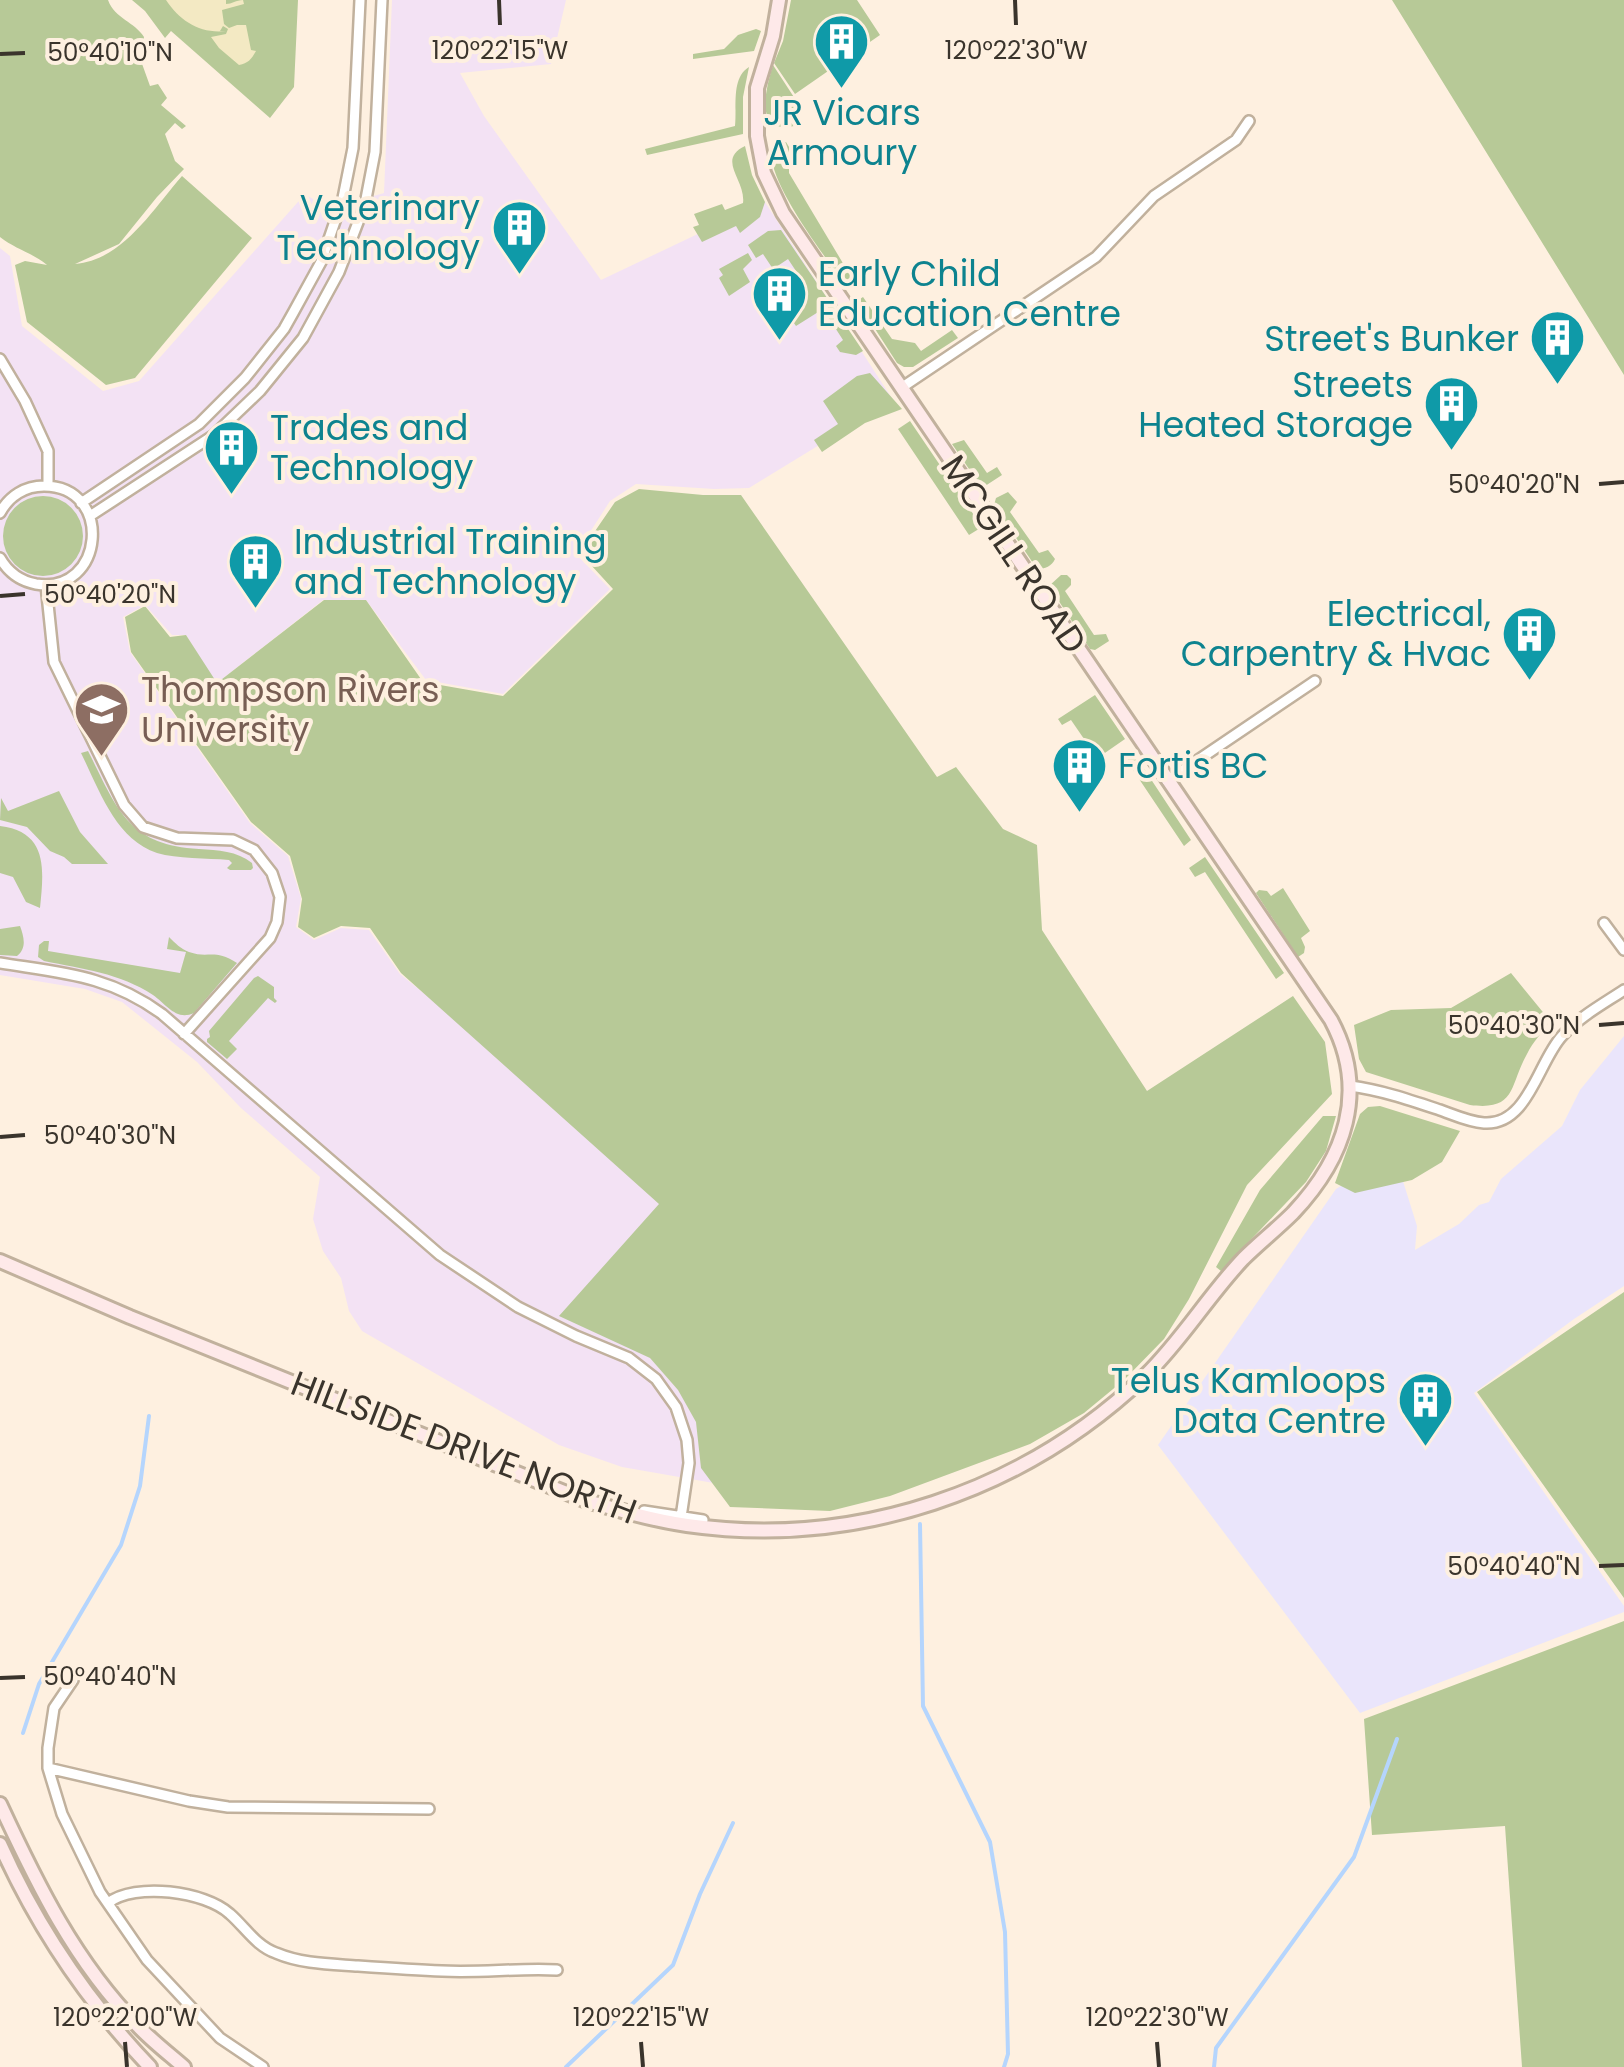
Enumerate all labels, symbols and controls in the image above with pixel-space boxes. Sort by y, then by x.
building icon: JR Vicars Armoury [812,11,872,90]
text: 120°22'15"W [432,33,568,68]
text: 120°22'30"W [944,33,1088,68]
text: 50°40'10"N [47,35,173,70]
place label: JR Vicars Armoury [763,88,921,177]
place label: Veterinary Technology [277,183,480,272]
building icon: Veterinary Technology [489,197,549,276]
place label: Early Child Education Centre [818,249,1121,338]
building icon: Early Child Education Centre [749,263,809,342]
building icon: Street's Bunker [1528,308,1588,387]
place label: Street's Bunker [1264,314,1519,363]
place label: Streets Heated Storage [1138,360,1413,449]
building icon: Streets Heated Storage [1422,374,1482,453]
place label: Trades and Technology [270,403,474,492]
building icon: Trades and Technology [201,417,261,496]
street label: MCGILL ROAD [929,445,1099,663]
text: 50°40'20"N [1448,467,1580,502]
place label: Industrial Training and Technology [294,517,607,606]
building icon: Industrial Training and Technology [225,531,285,610]
text: 50°40'20"N [44,577,176,612]
place label: Electrical, Carpentry & Hvac [1181,589,1491,678]
building icon: Electrical, Carpentry & Hvac [1500,603,1560,682]
place label: Thompson Rivers University [141,665,439,754]
school or university icon: Thompson Rivers University [72,679,132,758]
building icon: Fortis BC [1049,735,1109,814]
place label: Fortis BC [1118,741,1269,790]
text: 50°40'30"N [1448,1008,1580,1043]
text: 50°40'30"N [44,1118,176,1153]
place label: Telus Kamloops Data Centre [1111,1356,1386,1445]
street label: HILLSIDE DRIVE NORTH [284,1358,644,1536]
building icon: Telus Kamloops Data Centre [1395,1370,1455,1449]
text: 50°40'40"N [1447,1549,1581,1584]
text: 50°40'40"N [43,1659,177,1694]
text: 120°22'00"W [53,2000,197,2035]
text: 120°22'15"W [573,2000,709,2035]
text: 120°22'30"W [1085,2000,1229,2035]

